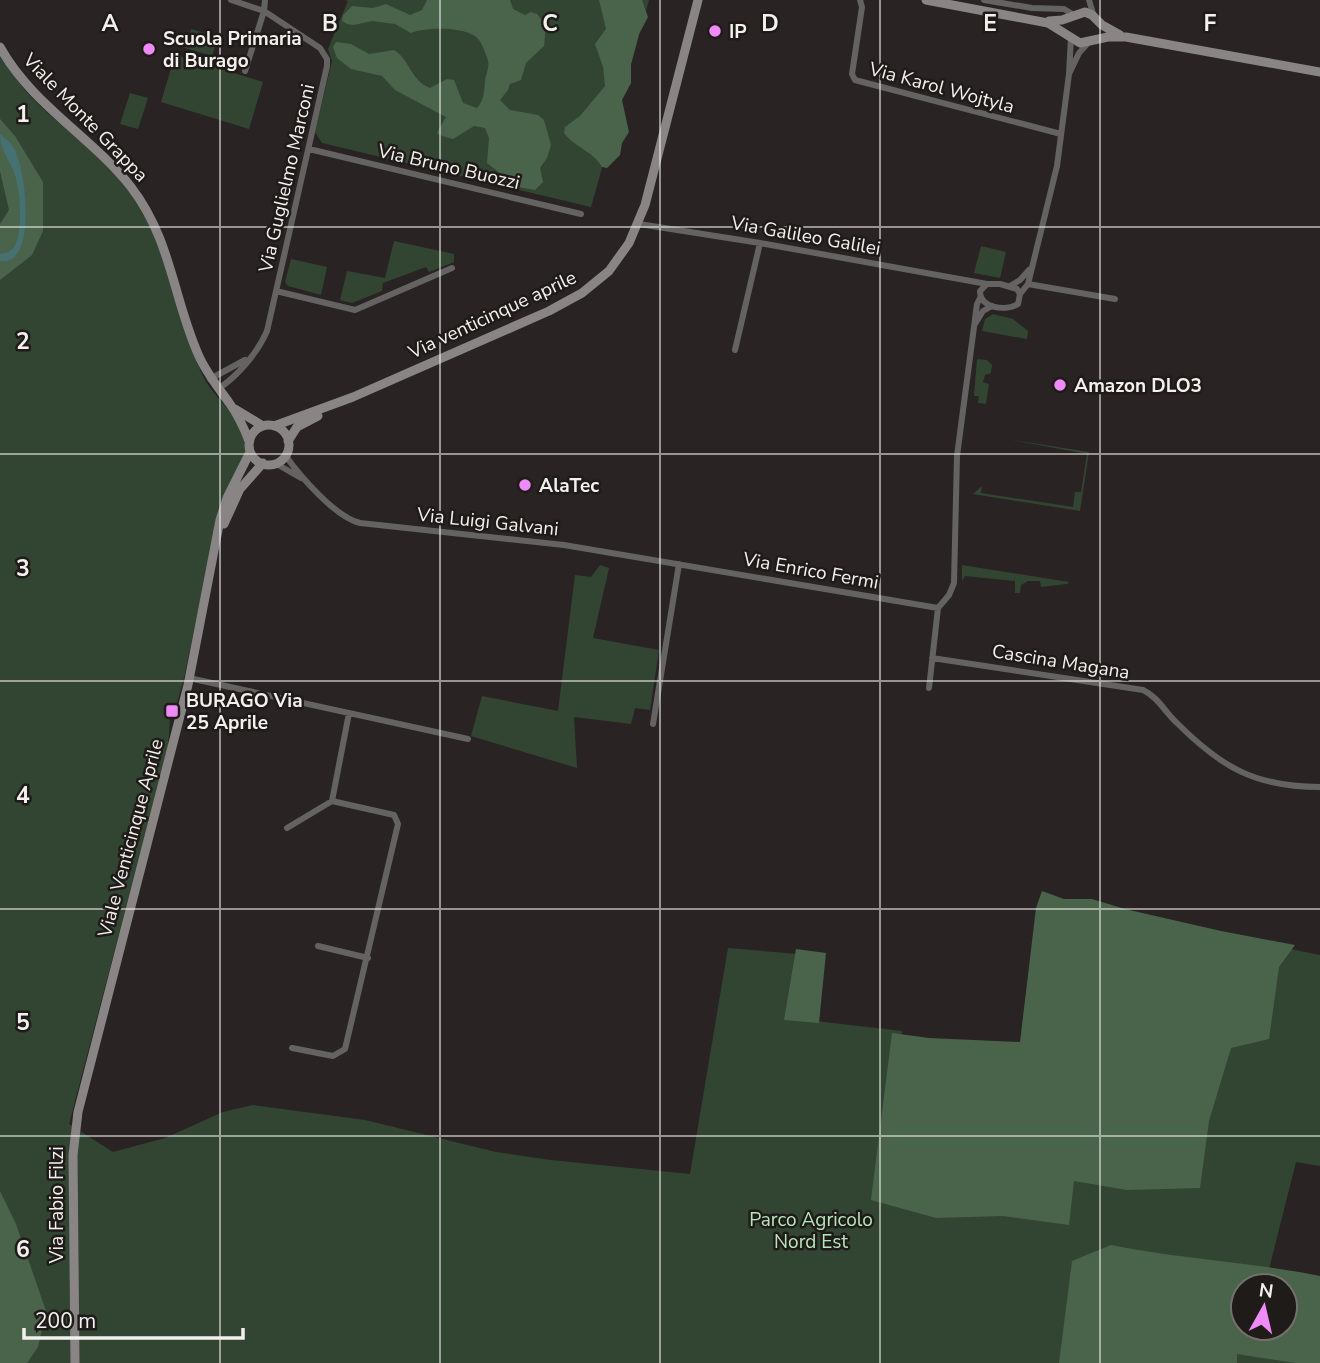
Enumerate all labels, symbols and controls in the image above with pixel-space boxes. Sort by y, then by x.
text: A [101,8,119,39]
text: B [322,8,338,39]
text: C [542,8,558,39]
text: D [761,8,779,39]
text: E [983,8,997,39]
text: F [1204,8,1217,39]
place label: IP [729,19,747,45]
marker: IP [707,23,723,39]
place label: Scuola Primaria di Burago [163,26,302,74]
marker: Scuola Primaria di Burago [141,41,157,57]
street label: Viale Monte Grappa [16,47,154,188]
street label: Via Karol Wojtyla [865,56,1017,120]
street label: Via Guglielmo Marconi [252,81,321,276]
text: 1 [16,99,30,130]
street label: Via Bruno Buozzi [374,138,522,196]
street label: Via Galileo Galilei [728,210,883,262]
street label: Via venticinque aprile [403,265,581,366]
text: 2 [16,326,30,357]
place label: Amazon DLO3 [1074,373,1202,399]
marker: Amazon DLO3 [1052,377,1068,393]
place label: AlaTec [539,473,599,499]
marker: AlaTec [517,477,533,493]
street label: Via Luigi Galvani [415,502,560,542]
street label: Via Enrico Fermi [740,546,881,596]
text: 3 [16,553,30,584]
street label: Cascina Magana [990,638,1132,686]
place label: BURAGO Via 25 Aprile [186,688,303,736]
marker: BURAGO Via 25 Aprile [164,703,180,719]
street label: Viale Venticinque Aprile [92,736,170,941]
text: 4 [16,780,30,811]
text: 5 [16,1007,30,1038]
street label: Via Fabio Filzi [44,1146,70,1265]
park label: Parco Agricolo Nord Est [749,1207,873,1255]
text: 6 [16,1234,30,1265]
north arrow [1229,1272,1299,1342]
text: N [1257,1277,1275,1305]
scale bar [24,1296,243,1340]
text: 200 m [35,1307,96,1335]

